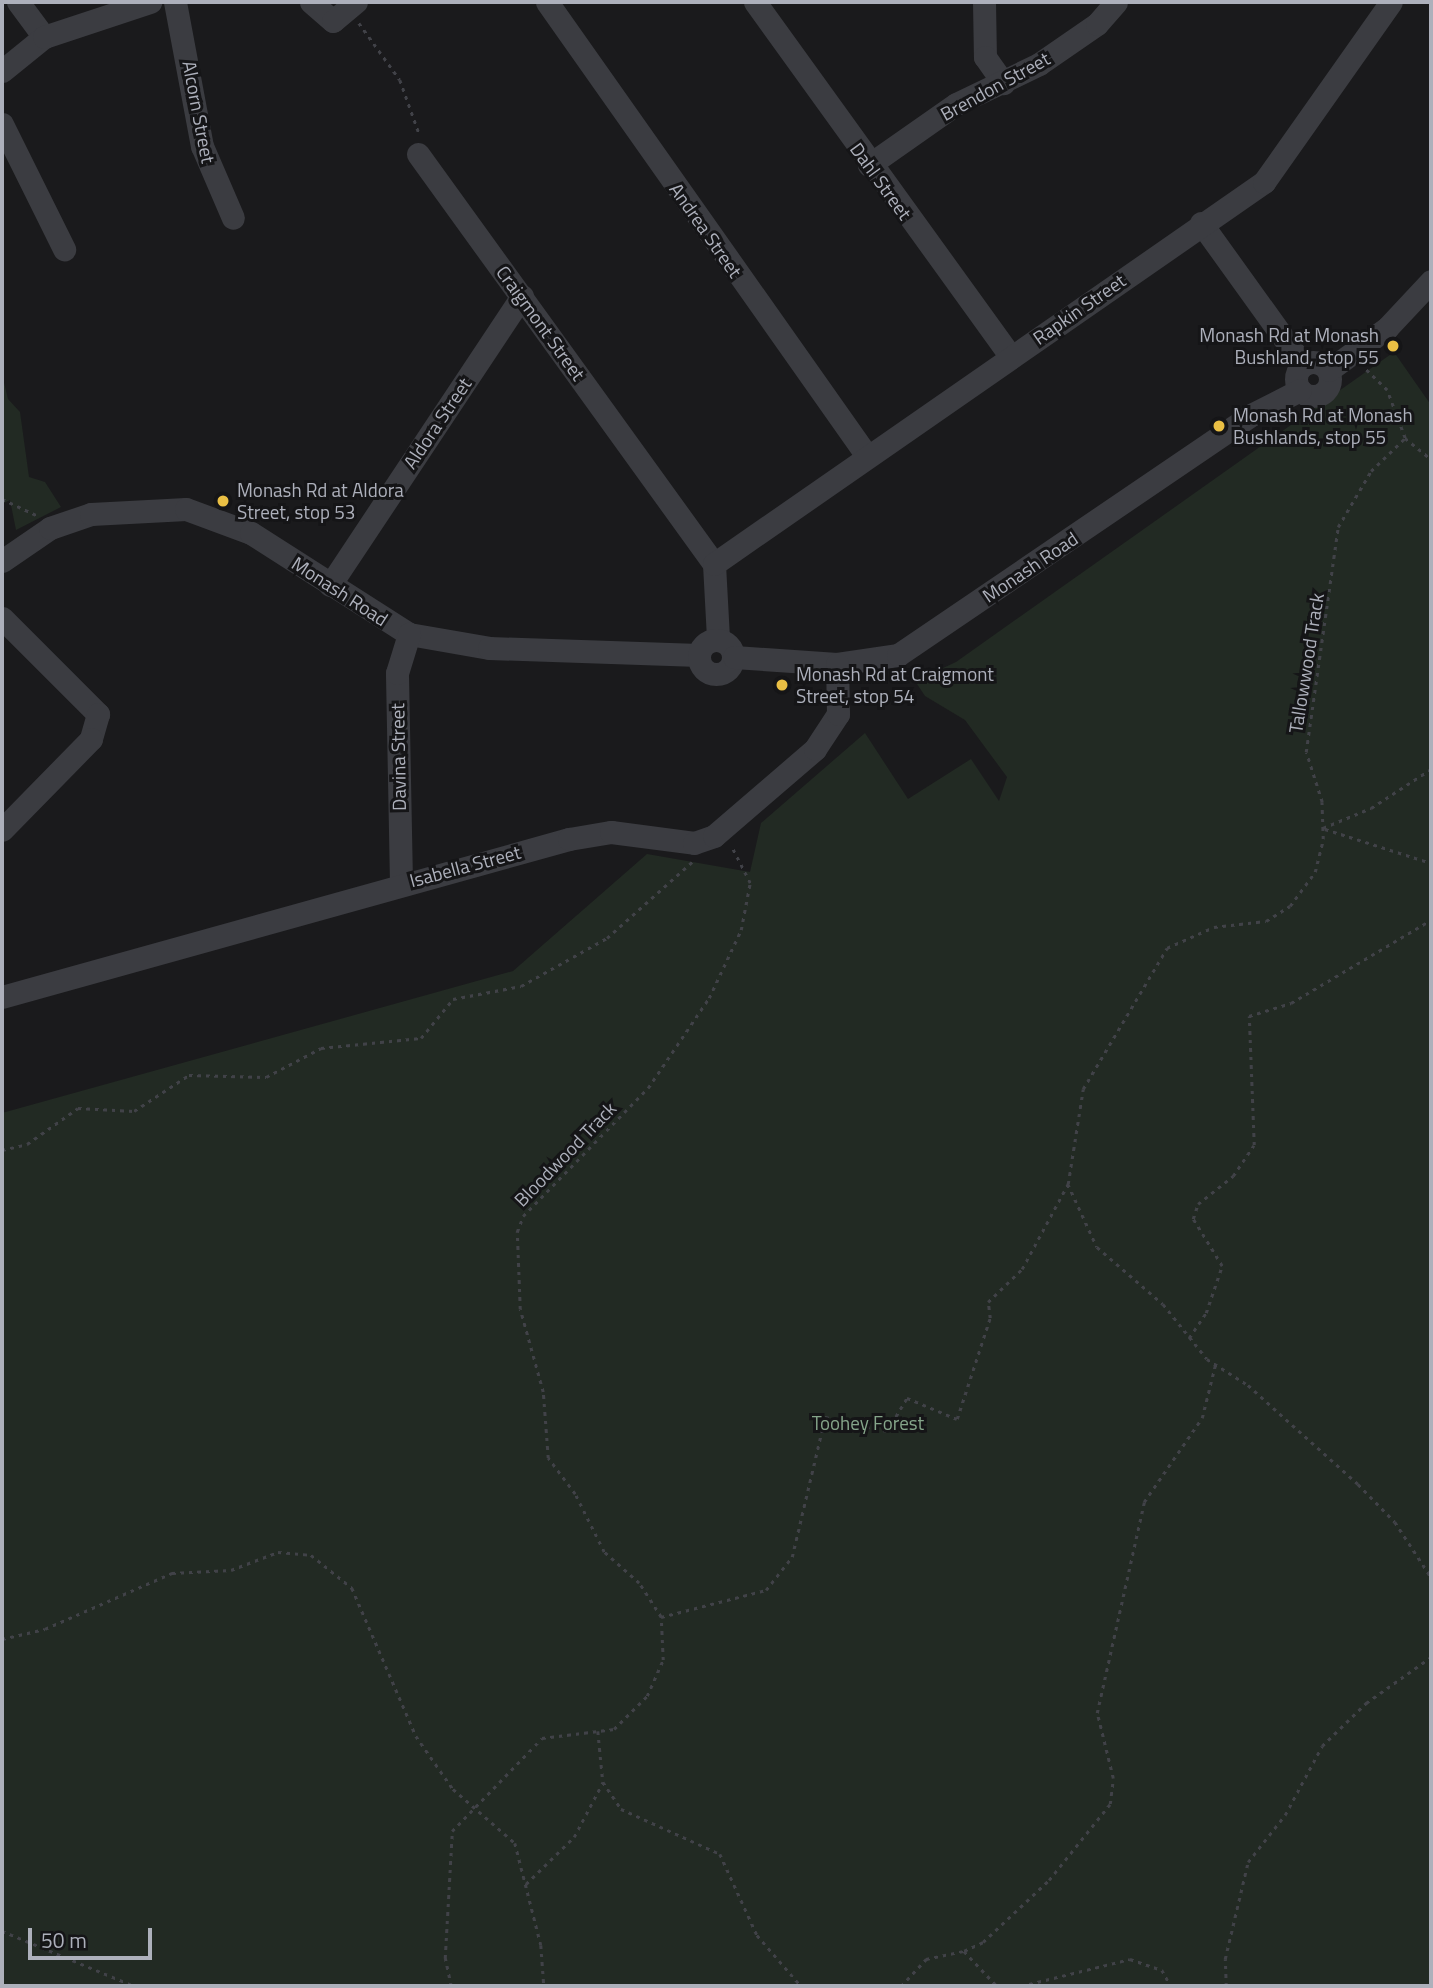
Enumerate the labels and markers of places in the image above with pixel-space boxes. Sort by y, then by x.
place label: Monash Rd at Monash Bushland, stop 55 [1199,324,1379,368]
marker: Monash Rd at Monash Bushland, stop 55 [1385,338,1401,354]
place label: Monash Rd at Monash Bushlands, stop 55 [1233,404,1413,448]
marker: Monash Rd at Monash Bushlands, stop 55 [1211,418,1227,434]
place label: Monash Rd at Aldora Street, stop 53 [237,479,404,523]
marker: Monash Rd at Aldora Street, stop 53 [215,493,231,509]
place label: Monash Rd at Craigmont Street, stop 54 [796,663,994,707]
marker: Monash Rd at Craigmont Street, stop 54 [774,677,790,693]

